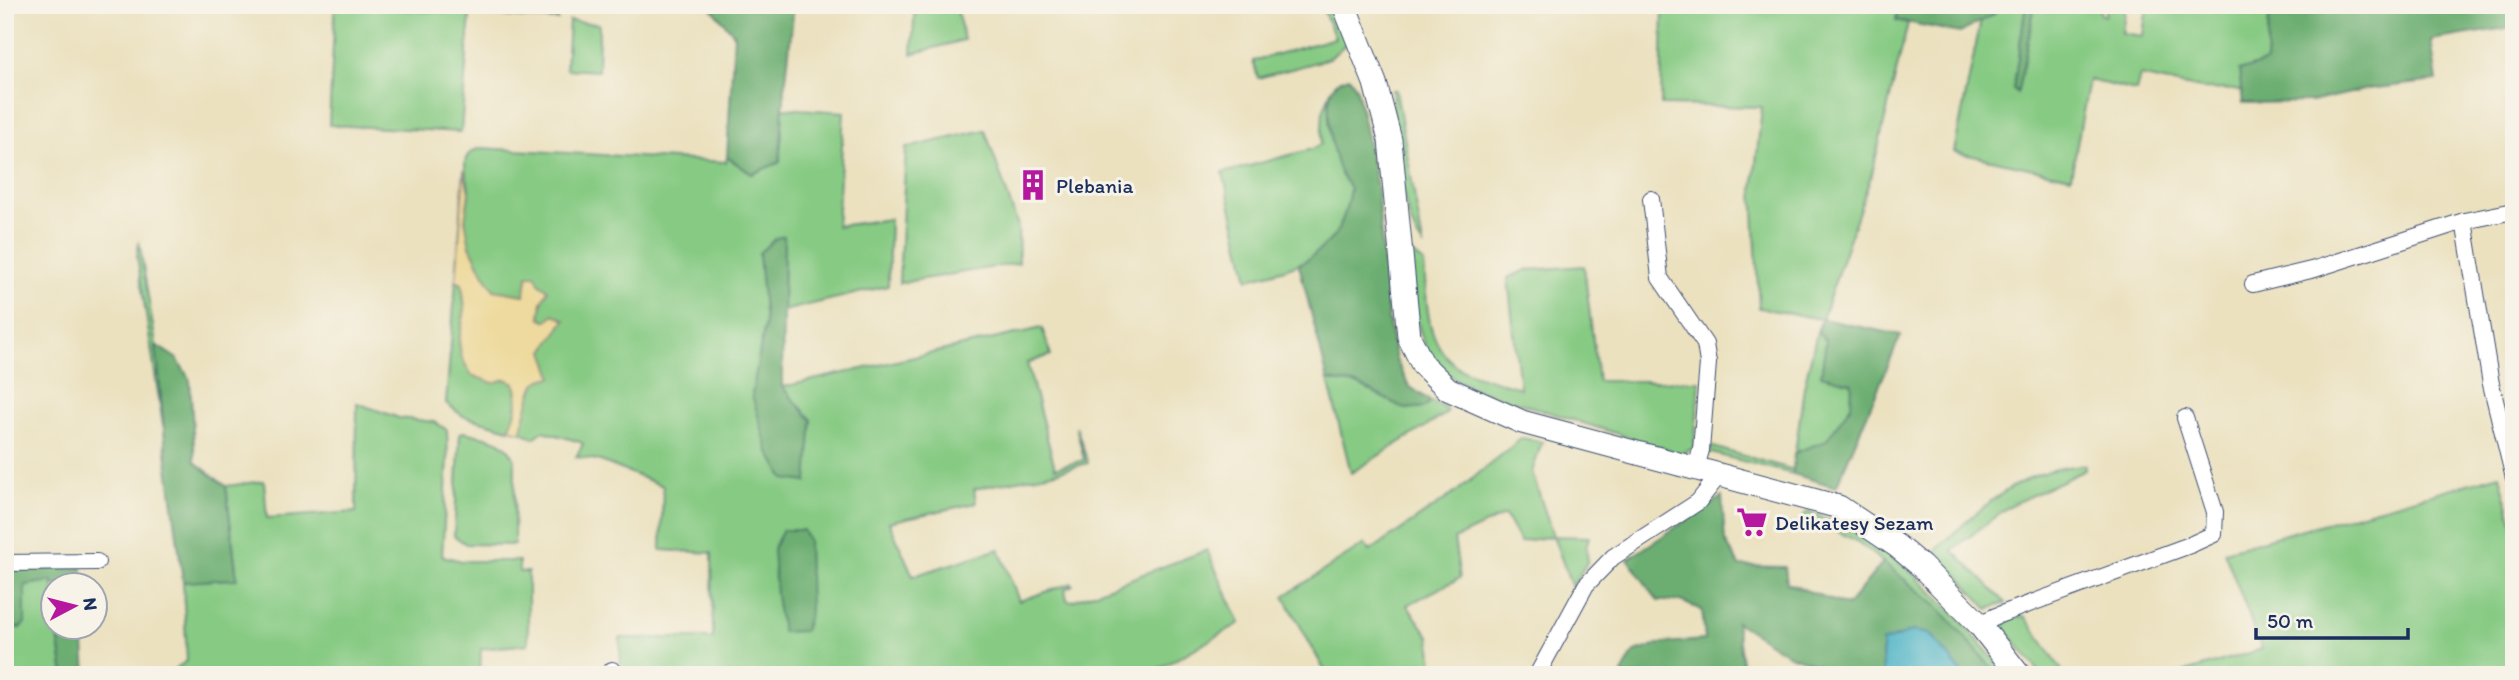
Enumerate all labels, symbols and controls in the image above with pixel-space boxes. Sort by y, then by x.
building icon: Plebania [1016,168,1050,202]
place label: Plebania [1056,173,1133,198]
supermarket icon: Delikatesy Sezam [1735,505,1769,539]
place label: Delikatesy Sezam [1775,510,1934,535]
north arrow [38,572,108,642]
text: N [78,596,103,612]
scale bar [2256,596,2409,640]
text: 50 m [2267,608,2314,633]

